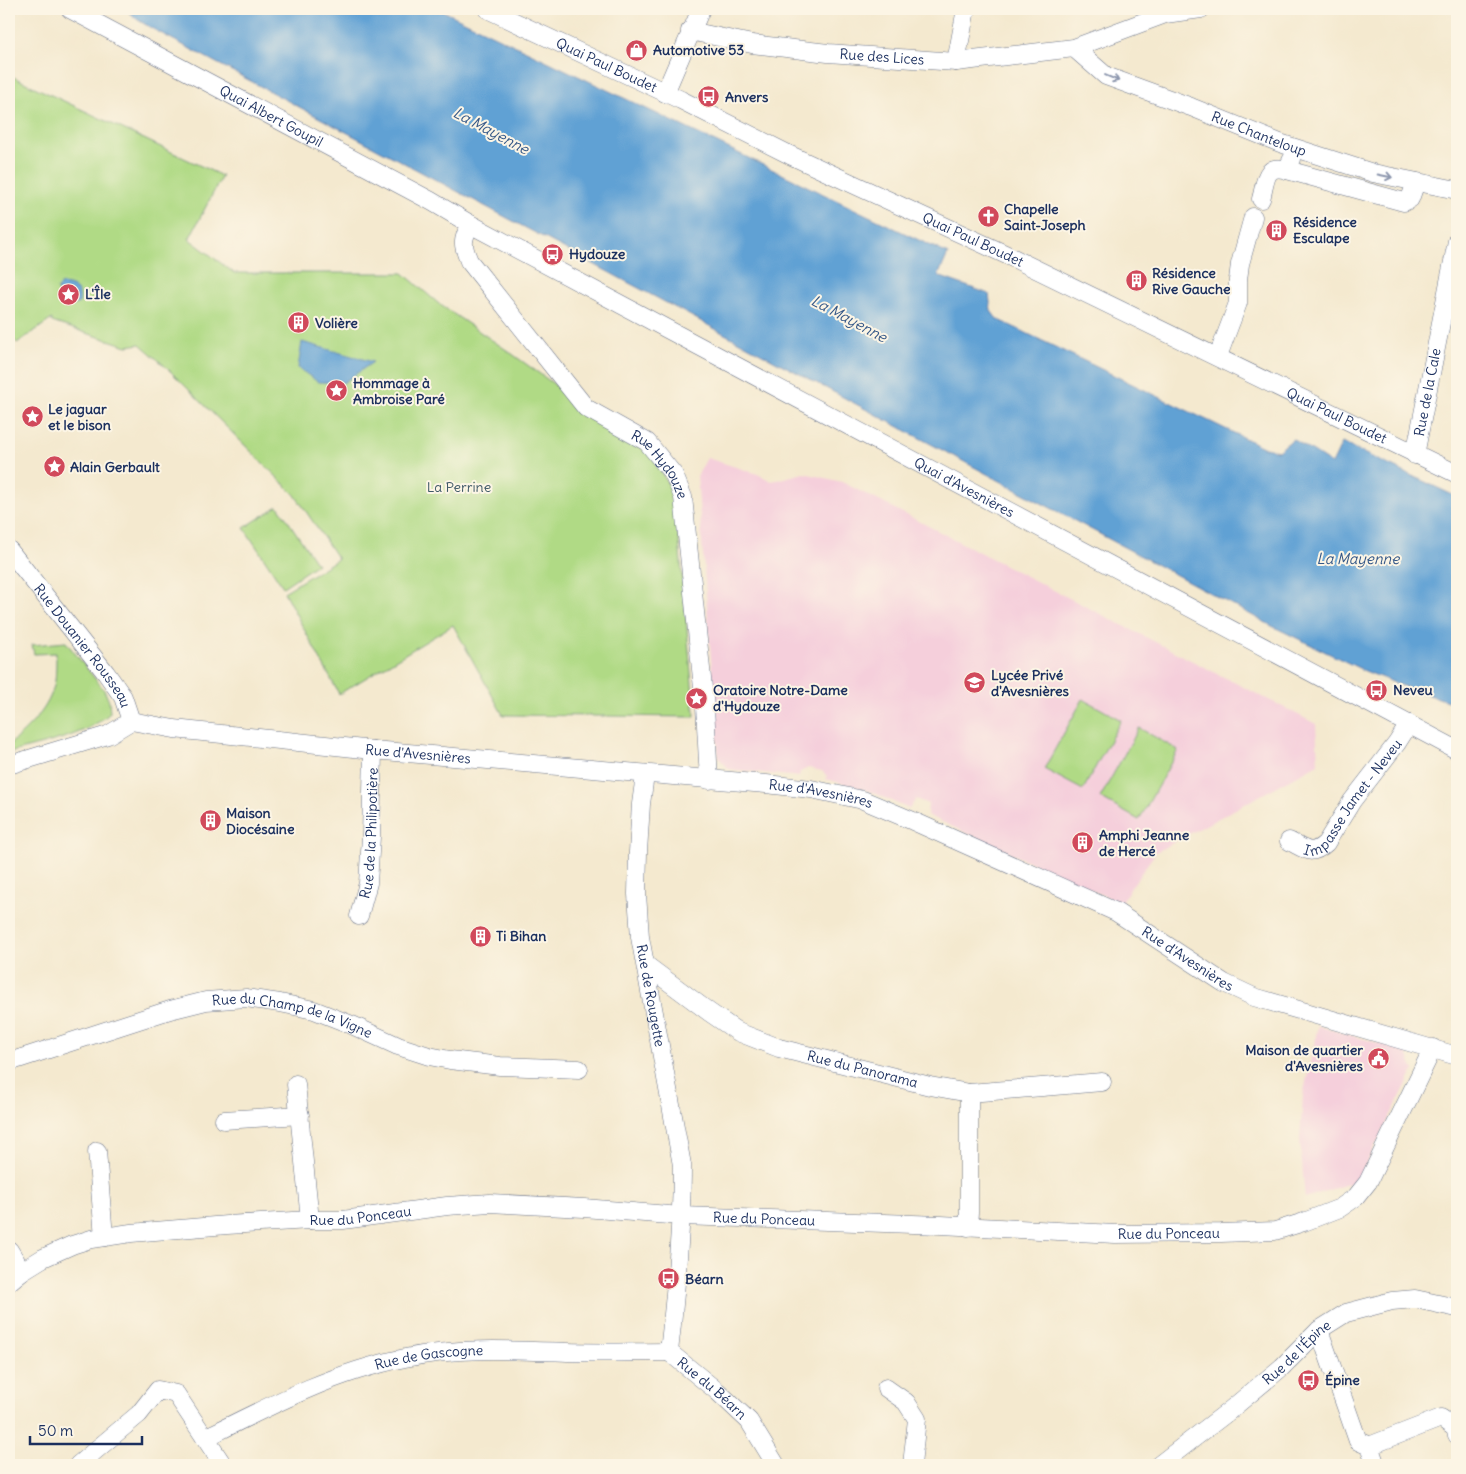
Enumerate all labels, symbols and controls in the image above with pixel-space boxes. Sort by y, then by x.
street label: Quai Paul Boudet [553,34,660,97]
shop icon: Automotive 53 [625,38,649,62]
place label: Automotive 53 [653,41,744,59]
street label: Rue des Lices [839,45,925,69]
one-way arrow [1104,73,1119,83]
street label: Quai Albert Goupil [216,81,326,151]
bus stop icon: Anvers [697,85,721,109]
place label: Anvers [725,88,769,106]
water label: La Mayenne [450,103,533,159]
street label: Rue Chanteloup [1209,107,1309,160]
one-way arrow [1377,171,1393,181]
place label: Chapelle Saint-Joseph [1004,200,1086,234]
church icon: Chapelle Saint-Joseph [976,205,1000,229]
street label: Quai Paul Boudet [920,208,1027,271]
place label: Résidence Esculape [1293,213,1357,247]
building icon: Résidence Esculape [1265,218,1289,242]
bus stop icon: Hydouze [541,242,565,266]
place label: Hydouze [569,245,626,263]
place label: Résidence Rive Gauche [1152,264,1231,298]
building icon: Résidence Rive Gauche [1124,269,1148,293]
place icon: L'Île [57,282,81,306]
place label: L'Île [85,284,111,303]
water label: La Mayenne [808,291,891,347]
building icon: Volière [287,311,311,335]
place label: Volière [315,314,358,332]
street label: Rue de la Cale [1410,347,1445,438]
place label: Hommage à Ambroise Paré [353,374,445,408]
place icon: Hommage à Ambroise Paré [325,379,349,403]
street label: Quai Paul Boudet [1284,383,1390,448]
place label: Le jaguar et le bison [48,400,111,434]
place icon: Le jaguar et le bison [20,405,44,429]
street label: Rue Hydouze [628,426,692,501]
street label: Quai d'Avesnières [911,453,1017,521]
place icon: Alain Gerbault [42,455,66,479]
place label: Alain Gerbault [70,458,160,476]
park label: La Perrine [427,478,491,496]
water label: La Mayenne [1317,549,1400,568]
street label: Rue Douanier Rousseau [30,580,135,710]
place label: Lycée Privé d'Avesnières [991,666,1070,700]
school or university icon: Lycée Privé d'Avesnières [963,671,987,695]
bus stop icon: Neveu [1365,678,1389,702]
place label: Oratoire Notre-Dame d'Hydouze [713,681,848,715]
place label: Neveu [1393,681,1433,699]
place icon: Oratoire Notre-Dame d'Hydouze [685,686,709,710]
street label: Impasse Jamet - Neveu [1302,735,1406,860]
street label: Rue d'Avesnières [364,740,471,767]
street label: Rue de la Philipotière [355,767,382,901]
street label: Rue d'Avesnières [768,775,876,812]
place label: Maison Diocésaine [226,804,295,838]
building icon: Maison Diocésaine [198,809,222,833]
place label: Amphi Jeanne de Hercé [1099,826,1190,860]
building icon: Amphi Jeanne de Hercé [1071,831,1095,855]
street label: Rue d'Avesnières [1138,922,1236,995]
building icon: Ti Bihan [468,924,492,948]
place label: Ti Bihan [496,927,546,945]
street label: Rue de Rougette [633,943,669,1048]
street label: Rue du Champ de la Vigne [211,989,375,1042]
place label: Maison de quartier d'Avesnières [1245,1041,1364,1075]
street label: Rue du Panorama [805,1046,920,1092]
public building icon: Maison de quartier d'Avesnières [1367,1046,1391,1070]
street label: Rue du Ponceau [310,1202,412,1229]
street label: Rue du Ponceau [713,1208,815,1230]
street label: Rue du Ponceau [1118,1224,1220,1243]
bus stop icon: Béarn [657,1267,681,1291]
place label: Béarn [685,1270,724,1288]
street label: Rue de l'Épine [1258,1316,1334,1389]
street label: Rue de Gascogne [373,1341,483,1374]
street label: Rue du Béarn [673,1353,750,1423]
bus stop icon: Épine [1297,1368,1321,1392]
place label: Épine [1325,1371,1360,1389]
scale bar [30,1414,142,1446]
text: 50 m [38,1421,73,1440]

